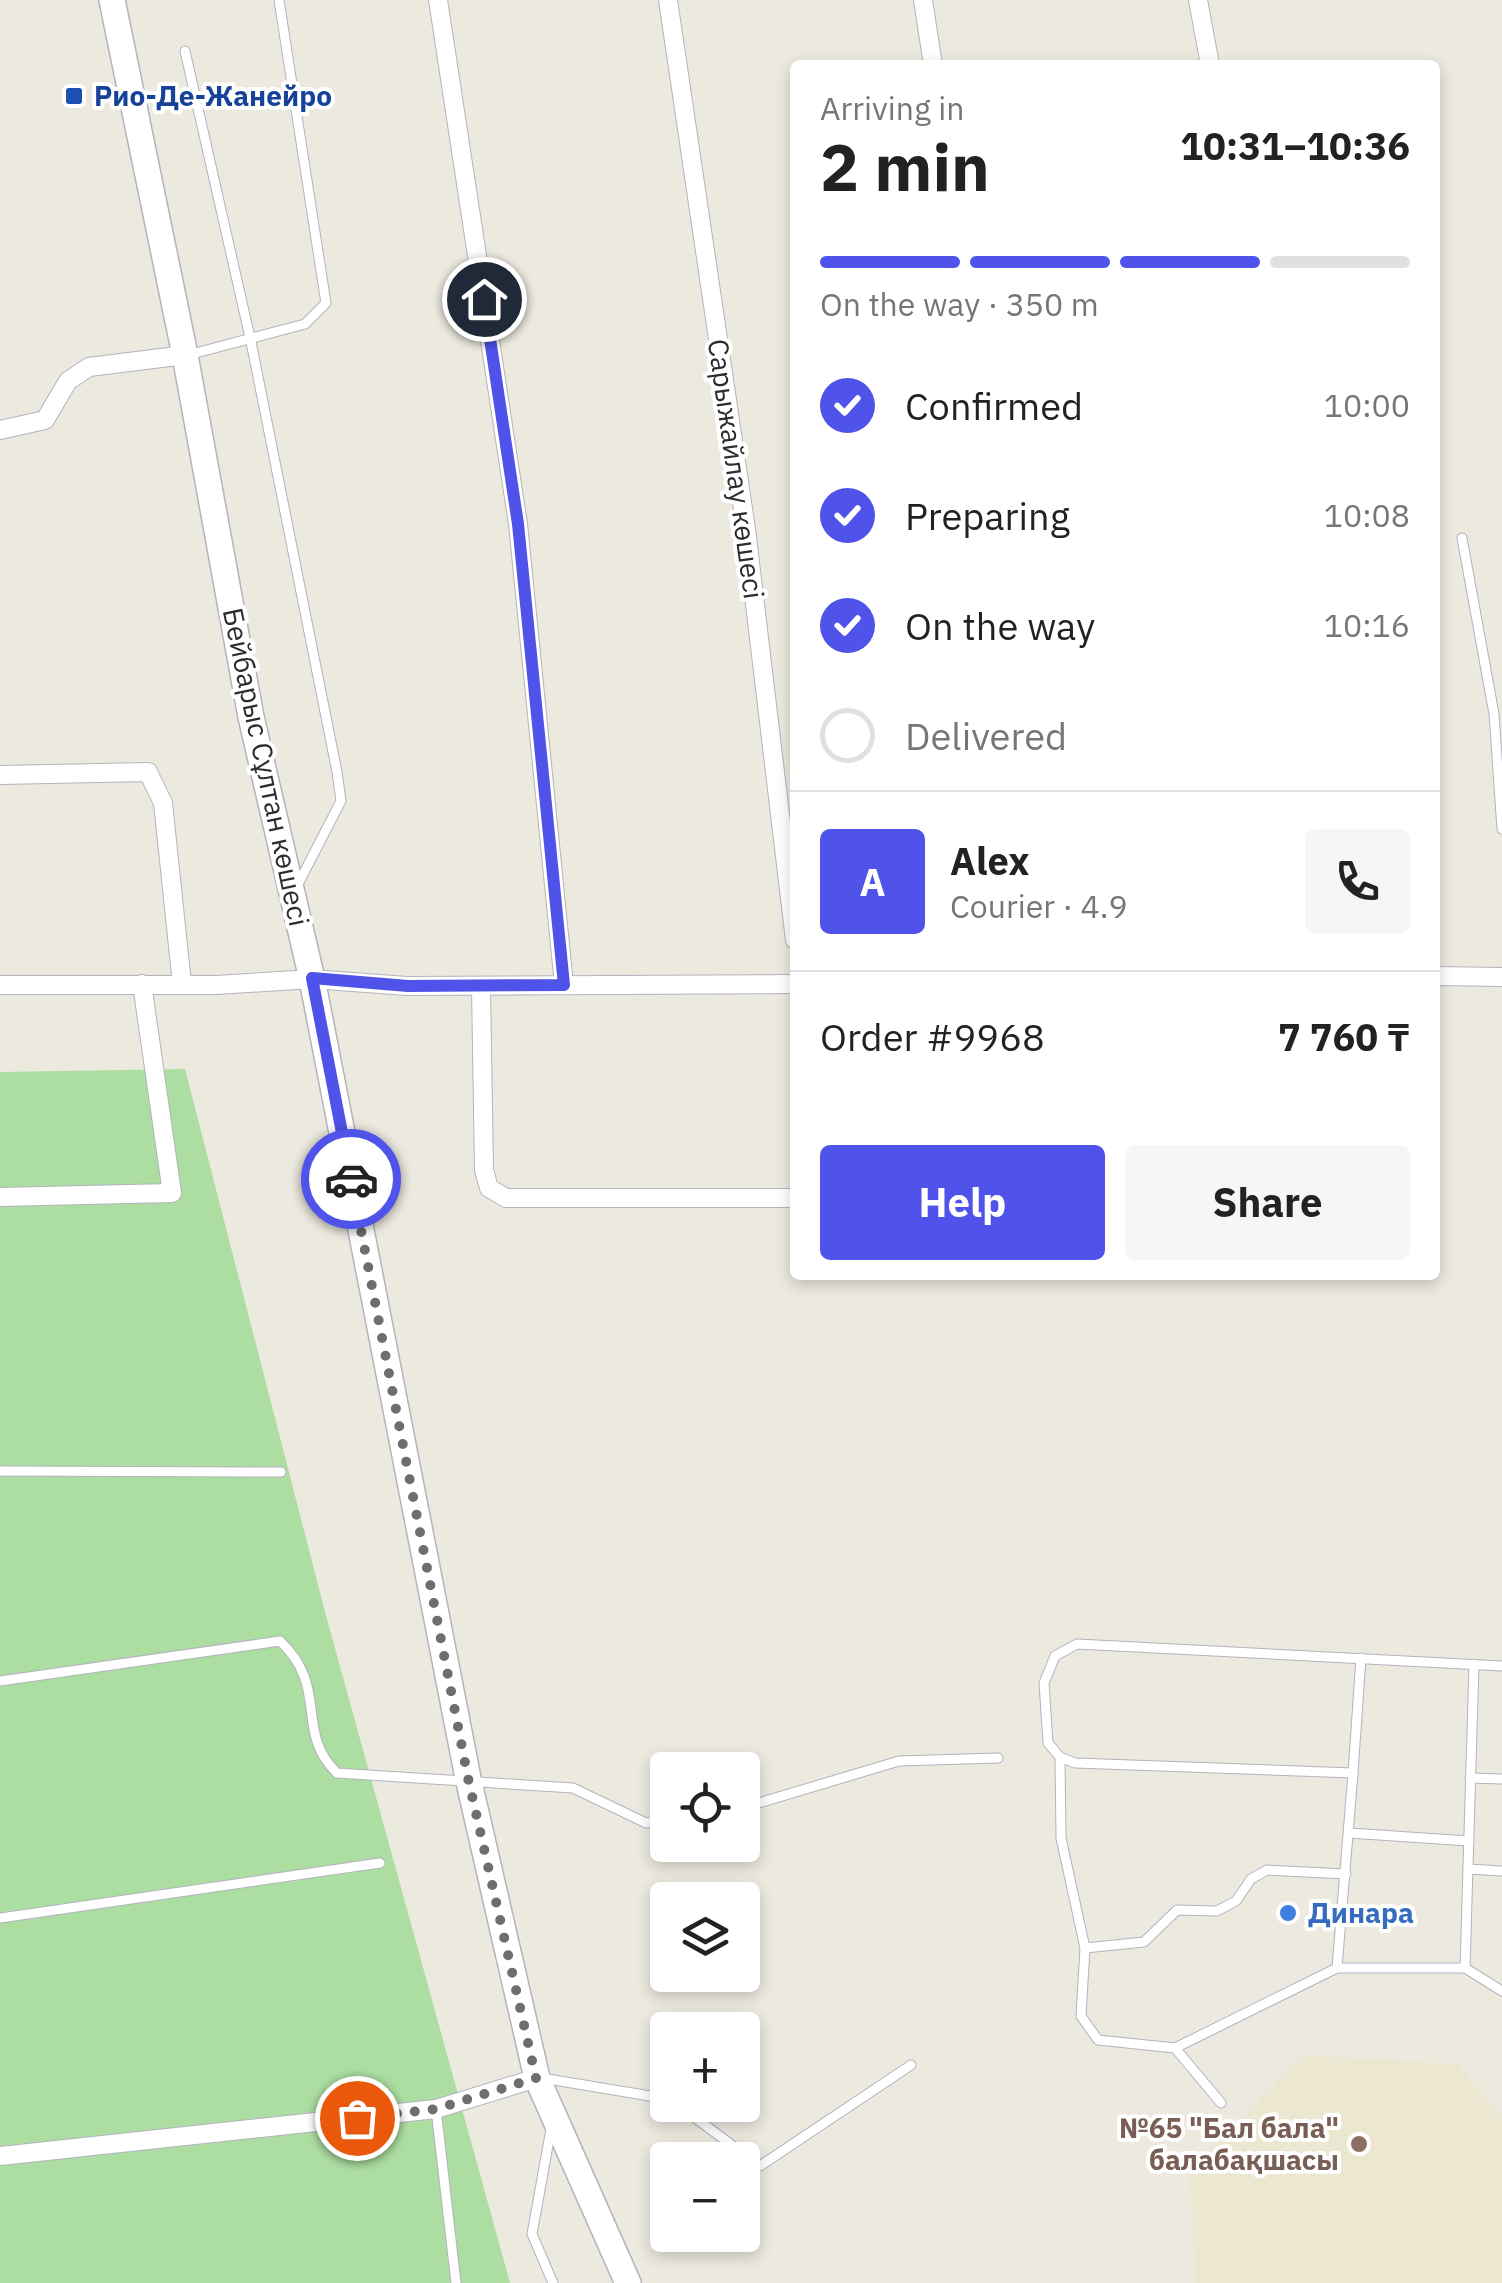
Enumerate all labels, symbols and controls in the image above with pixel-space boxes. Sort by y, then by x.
place label: Рио-Де-Жанейро [94,77,332,114]
marker: Рио-Де-Жанейро [63,85,85,107]
text: Arriving in [820,87,965,129]
text: 10:31–10:36 [1180,121,1410,170]
text: 2 min [820,124,990,209]
pin [442,257,527,342]
icon: home [457,272,512,327]
text: On the way · 350 m [820,283,1099,325]
street label: Сарыжайлау көшесі [700,337,773,601]
icon: check [820,378,875,433]
text: Confirmed [905,381,1083,430]
text: 10:00 [1324,384,1410,426]
icon: check [820,488,875,543]
text: Preparing [905,491,1070,540]
text: 10:08 [1324,494,1410,536]
icon: check [820,598,875,653]
text: On the way [905,601,1095,650]
street label: Бейбарыс Сұлтан көшесі [215,604,318,929]
text: 10:16 [1324,604,1410,646]
text: Delivered [905,711,1067,760]
button: phone [1305,829,1410,934]
text: Alex [950,836,1030,885]
text: A [859,857,886,906]
text: Courier · 4.9 [950,885,1128,927]
text: Order #9968 [820,1012,1045,1061]
text: 7 760 ₸ [1278,1012,1410,1061]
courier [301,1129,401,1229]
button: Help [820,1145,1105,1260]
button: Share [1125,1145,1410,1260]
icon: car [324,1152,379,1207]
map controls [650,1752,760,2252]
button: locate [650,1752,760,1862]
button: layers [650,1882,760,1992]
place label: Динара [1308,1894,1414,1931]
marker: Динара [1277,1902,1299,1924]
button: + [650,2012,760,2122]
pin [315,2076,400,2161]
icon: bag [330,2091,385,2146]
place label: №65 "Бал бала" балабақшасы [1119,2109,1339,2178]
marker: №65 "Бал бала" балабақшасы [1348,2133,1370,2155]
button: − [650,2142,760,2252]

